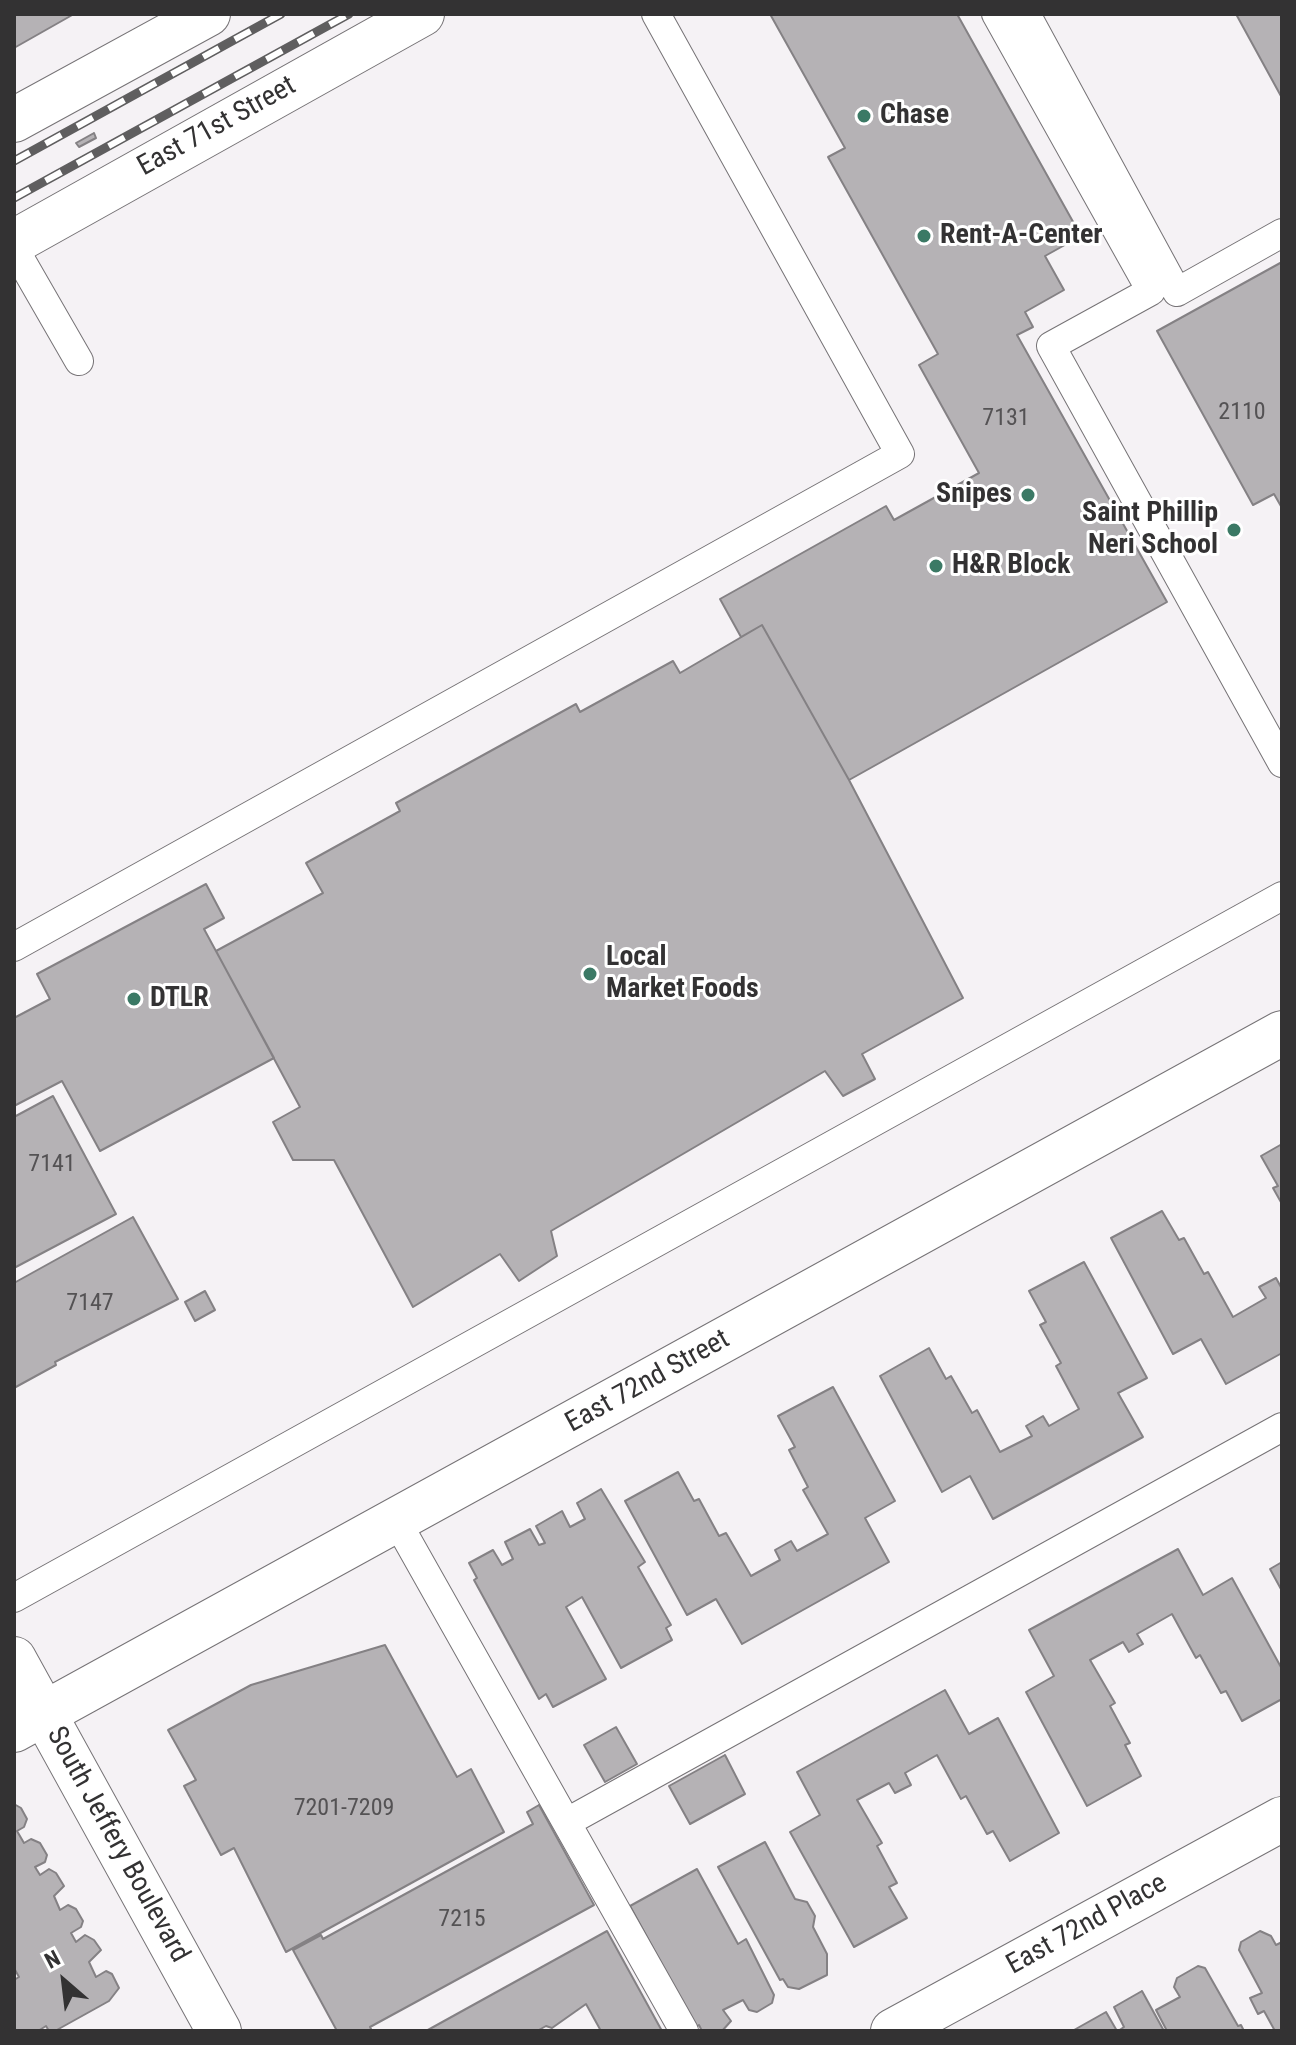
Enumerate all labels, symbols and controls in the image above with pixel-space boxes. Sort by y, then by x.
street label: East 71st Street [132,70,302,184]
place label: Chase [880,99,949,133]
marker: Chase [855,107,873,125]
place label: Rent-A-Center [940,219,1103,253]
marker: Rent-A-Center [915,227,933,245]
house number: 2110 [1218,399,1266,427]
house number: 7131 [982,405,1030,433]
place label: Snipes [936,478,1012,512]
marker: Snipes [1019,486,1037,504]
place label: Saint Phillip Neri School [1082,497,1218,563]
marker: Saint Phillip Neri School [1225,521,1243,539]
place label: H&R Block [952,549,1070,583]
marker: H&R Block [927,557,945,575]
place label: Local Market Foods [606,941,759,1007]
marker: Local Market Foods [581,965,599,983]
place label: DTLR [150,982,209,1016]
marker: DTLR [125,990,143,1008]
house number: 7141 [28,1151,76,1179]
house number: 7147 [66,1290,114,1318]
street label: East 72nd Street [560,1323,736,1441]
street label: South Jeffery Boulevard [38,1721,196,1969]
house number: 7201-7209 [294,1795,394,1823]
street label: East 72nd Place [1001,1867,1173,1983]
house number: 7215 [438,1906,486,1934]
north arrow [24,1941,104,2021]
text: N [41,1945,64,1974]

